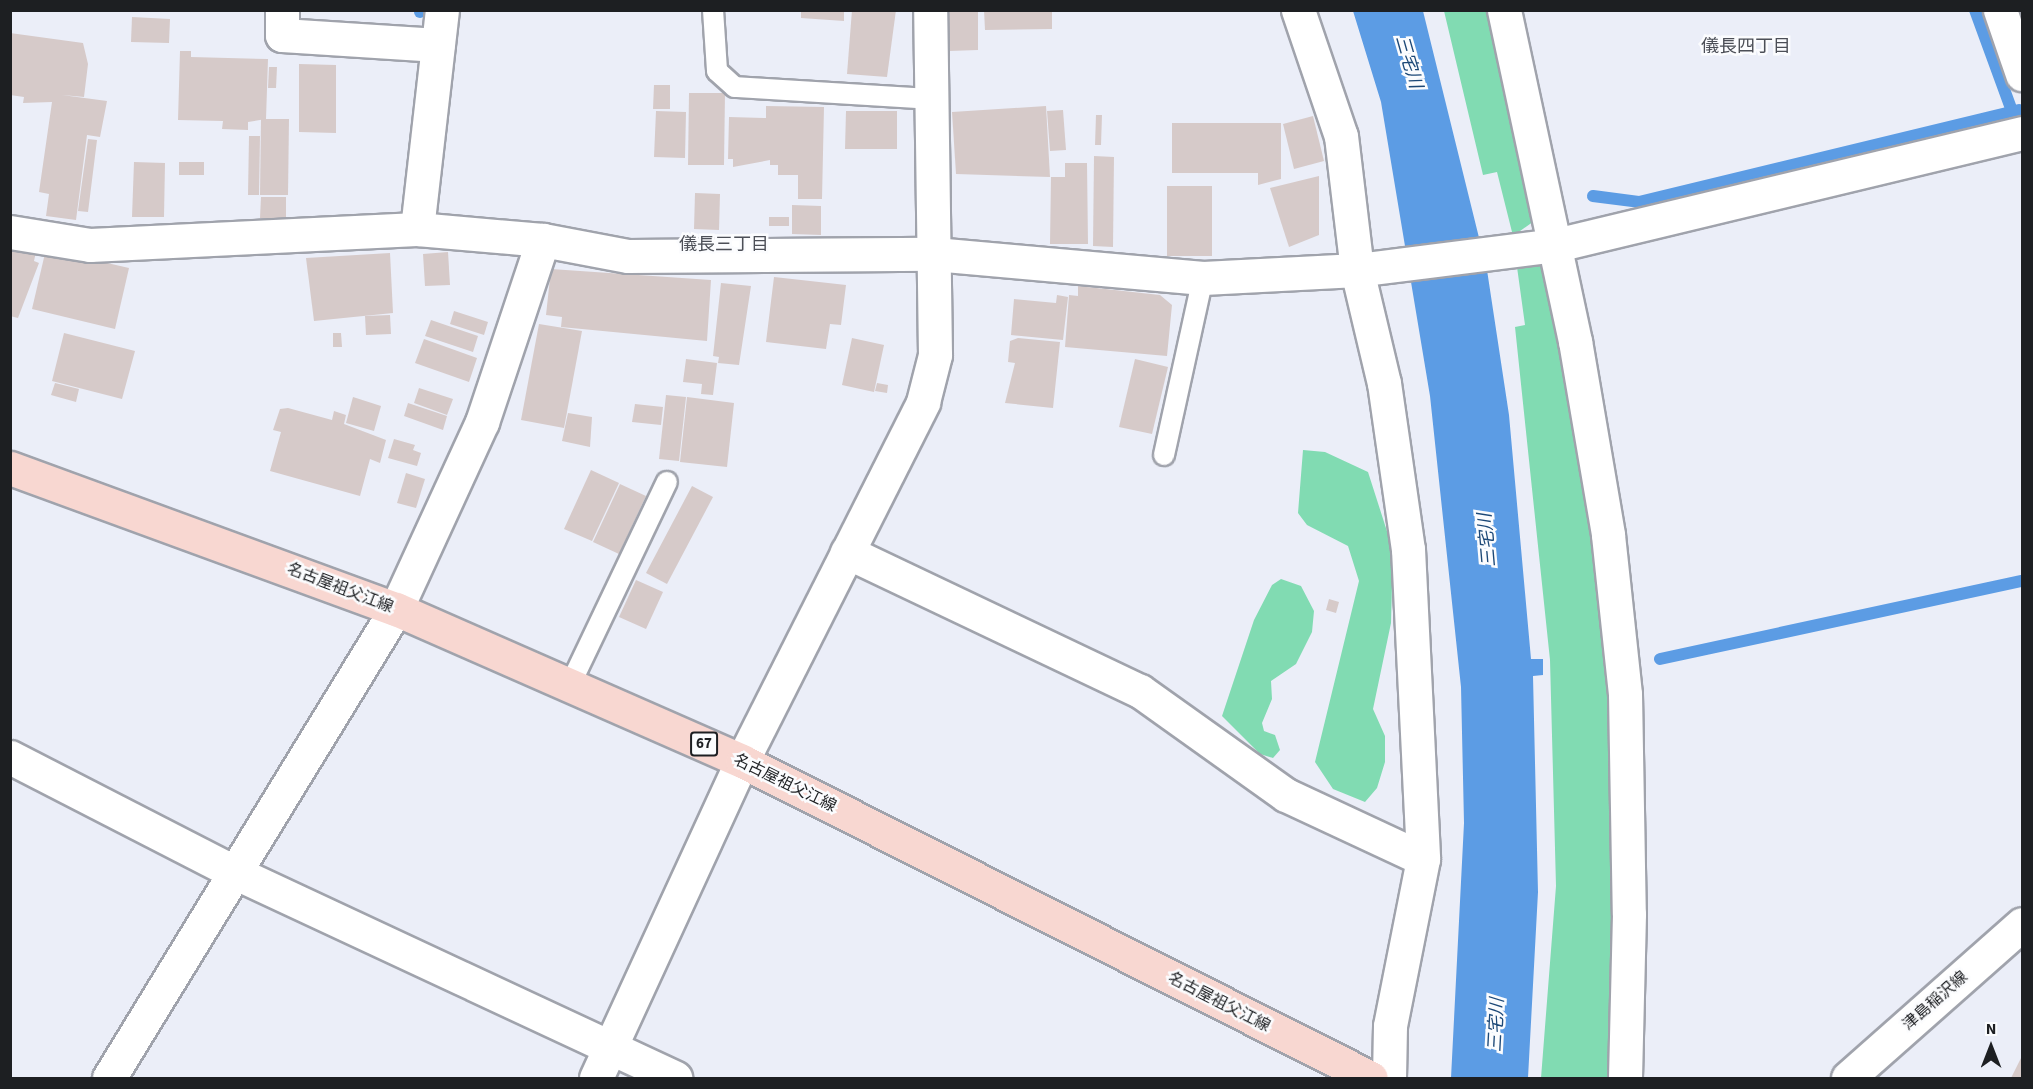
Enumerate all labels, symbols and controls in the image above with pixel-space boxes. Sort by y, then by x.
water label: 三宅川 [1390,33,1426,91]
district label: 儀長四丁目 [1701,36,1791,58]
district label: 儀長三丁目 [679,234,769,256]
water label: 三宅川 [1475,512,1501,568]
street label: 名古屋祖父江線 [284,559,396,617]
road number: 67 [689,732,719,756]
street label: 名古屋祖父江線 [730,750,840,816]
street label: 名古屋祖父江線 [1165,968,1273,1036]
street label: 津島稲沢線 [1899,968,1971,1034]
water label: 三宅川 [1485,997,1509,1053]
north arrow [1961,1017,2021,1077]
text: N [1986,1018,1996,1040]

